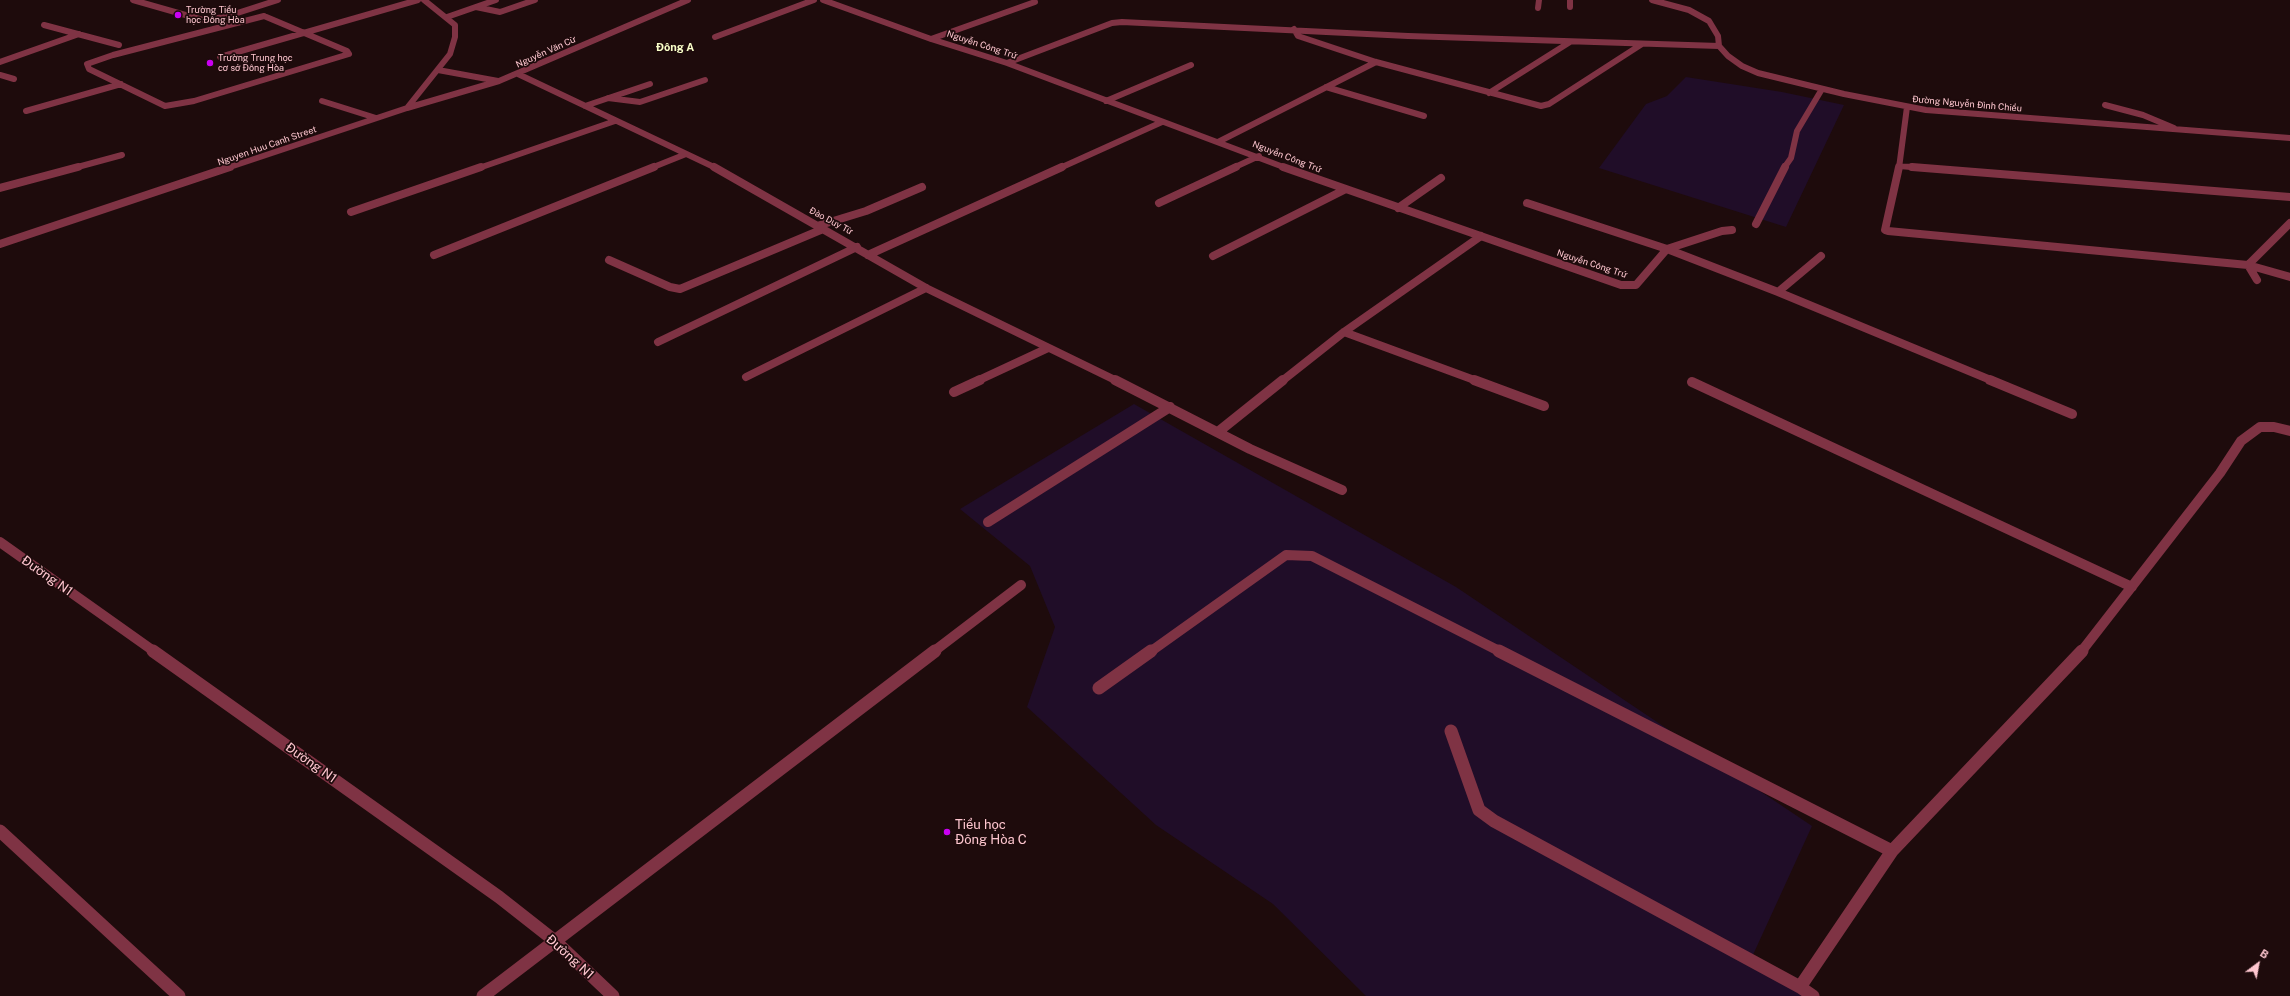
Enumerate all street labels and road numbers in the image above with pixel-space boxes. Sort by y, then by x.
street label: Nguyễn Công Trứ [945,29,1019,61]
street label: Nguyễn Văn Cừ [514,34,578,70]
street label: Đường Nguyễn Đình Chiểu [1912,94,2022,114]
street label: Nguyen Huu Canh Street [216,124,318,168]
street label: Nguyễn Công Trứ [1251,139,1323,175]
street label: Đào Duy Từ [807,205,855,237]
street label: Nguyễn Công Trứ [1555,248,1629,280]
street label: Đường N1 [18,553,76,599]
street label: Đường N1 [282,740,340,786]
street label: Đường N1 [543,931,597,983]

